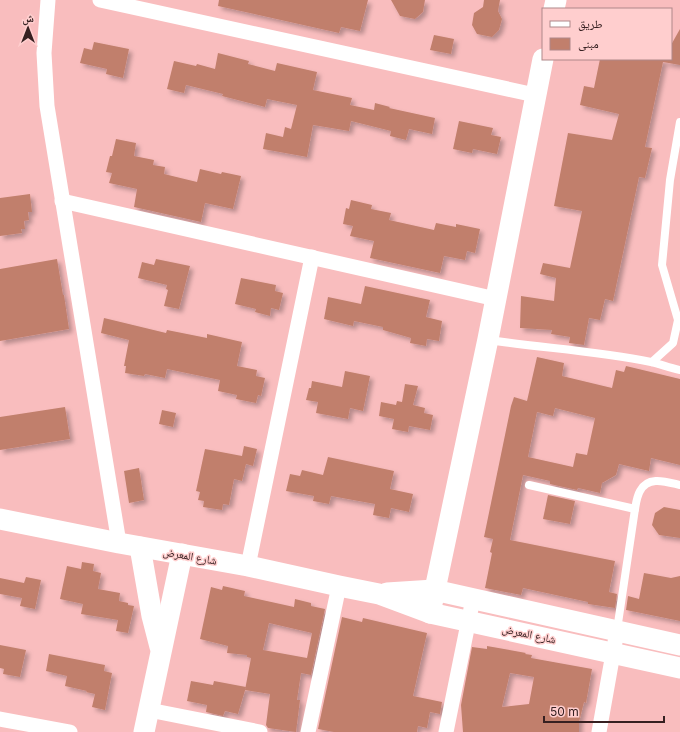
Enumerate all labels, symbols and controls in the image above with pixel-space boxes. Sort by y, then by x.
north arrow [8,8,48,48]
legend [542,8,672,60]
text: ش [22,11,34,26]
text: طريق [578,16,603,31]
text: مبنى [578,36,599,51]
street label: شارع المعرض [162,544,218,568]
street label: شارع المعرض [501,621,557,647]
scale bar [544,698,664,724]
text: 50 m [550,704,579,719]

